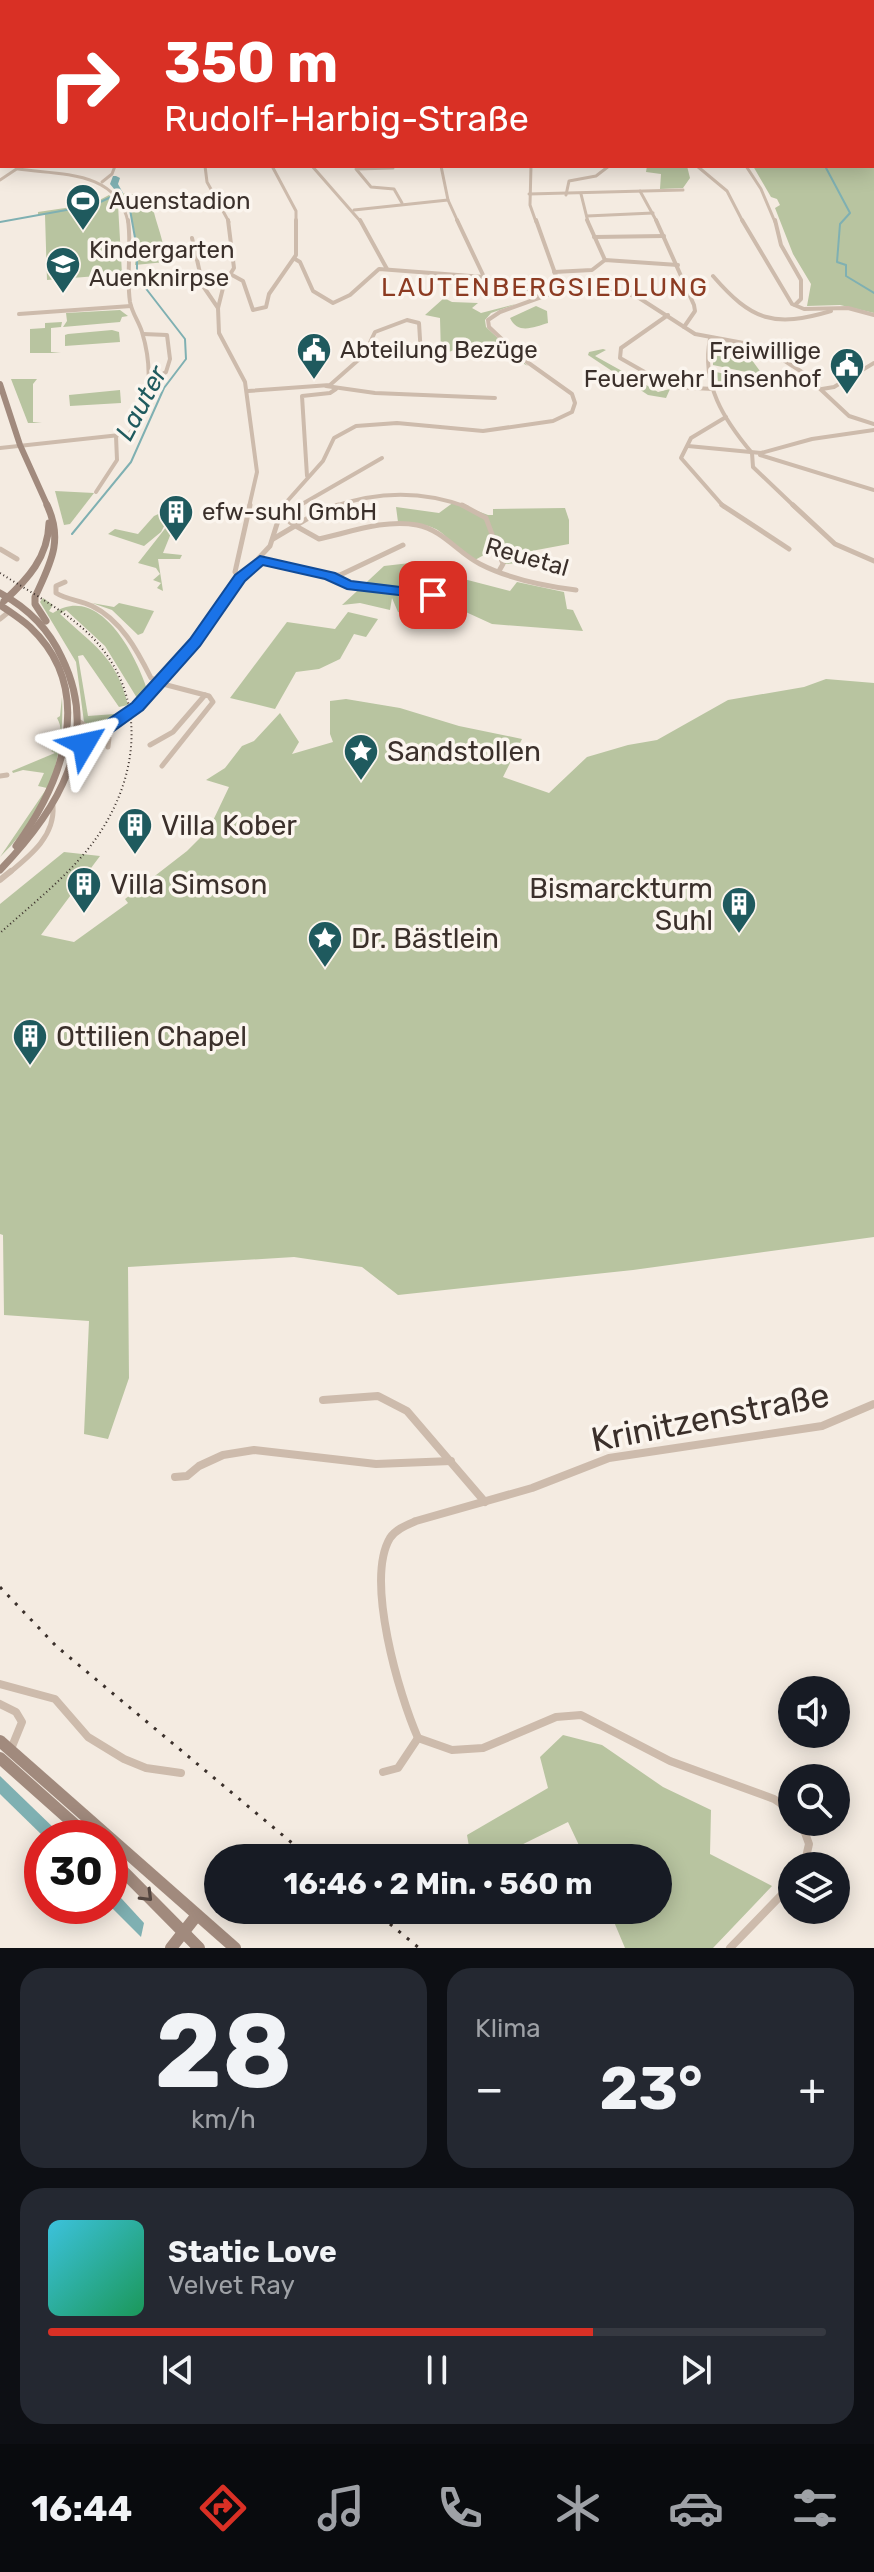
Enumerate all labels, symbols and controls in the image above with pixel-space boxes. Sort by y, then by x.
text: 350 m [164,30,338,96]
icon: right [32,32,136,136]
text: Rudolf-Harbig-Straße [164,97,529,140]
sports icon: Auenstadion [64,182,102,232]
place label: Auenstadion [109,187,251,215]
place label: Kindergarten Auenknirpse [89,236,234,292]
school or university icon: Kindergarten Auenknirpse [44,245,82,295]
district label: LAUTENBERGSIEDLUNG [381,272,709,303]
public building icon: Abteilung Bezüge [295,331,333,381]
place label: Abteilung Bezüge [340,336,538,364]
place label: Freiwillige Feuerwehr Linsenhof [584,337,822,393]
public building icon: Freiwillige Feuerwehr Linsenhof [828,346,866,396]
water label: Lauter [109,360,174,446]
building icon: efw-suhl GmbH [157,493,195,543]
place label: efw-suhl GmbH [202,498,377,526]
street label: Reuetal [482,532,572,582]
pin [399,561,467,629]
icon: arrive [411,573,455,617]
position arrow [42,702,126,786]
place icon: Sandstollen [342,732,380,782]
place label: Sandstollen [387,735,541,768]
building icon: Villa Kober [116,806,154,856]
place label: Villa Kober [161,809,297,842]
building icon: Villa Simson [65,865,103,915]
place label: Villa Simson [110,868,267,901]
place label: Bismarckturm Suhl [529,872,713,937]
building icon: Bismarckturm Suhl [720,885,758,935]
place icon: Dr. Bästlein [306,919,344,969]
place label: Dr. Bästlein [351,922,499,955]
building icon: Ottilien Chapel [11,1017,49,1067]
place label: Ottilien Chapel [56,1020,247,1053]
street label: Krinitzenstraße [588,1374,833,1461]
map controls [778,1676,850,1924]
button: sound [778,1676,850,1748]
button: search [778,1764,850,1836]
speed limit sign: 30 [24,1820,128,1924]
button: layers [778,1852,850,1924]
text: 16:46 · 2 Min. · 560 m [284,1866,592,1902]
one-way arrow [138,1887,152,1901]
text: 28 [154,1990,293,2113]
text: Klima [475,2013,541,2044]
text: 23° [599,2053,703,2124]
text: − [475,2063,504,2115]
text: + [799,2063,826,2115]
text: km/h [191,2104,256,2135]
text: Static Love [168,2234,337,2270]
text: Velvet Ray [168,2270,295,2301]
icon: previous [156,2348,200,2392]
icon: pause [415,2348,459,2392]
icon: next [674,2348,718,2392]
icon: directions [195,2480,251,2536]
icon: music [313,2480,369,2536]
icon: phone [432,2480,488,2536]
icon: climate [550,2480,606,2536]
icon: car [668,2480,724,2536]
icon: filters [787,2480,843,2536]
text: 16:44 [31,2487,132,2530]

